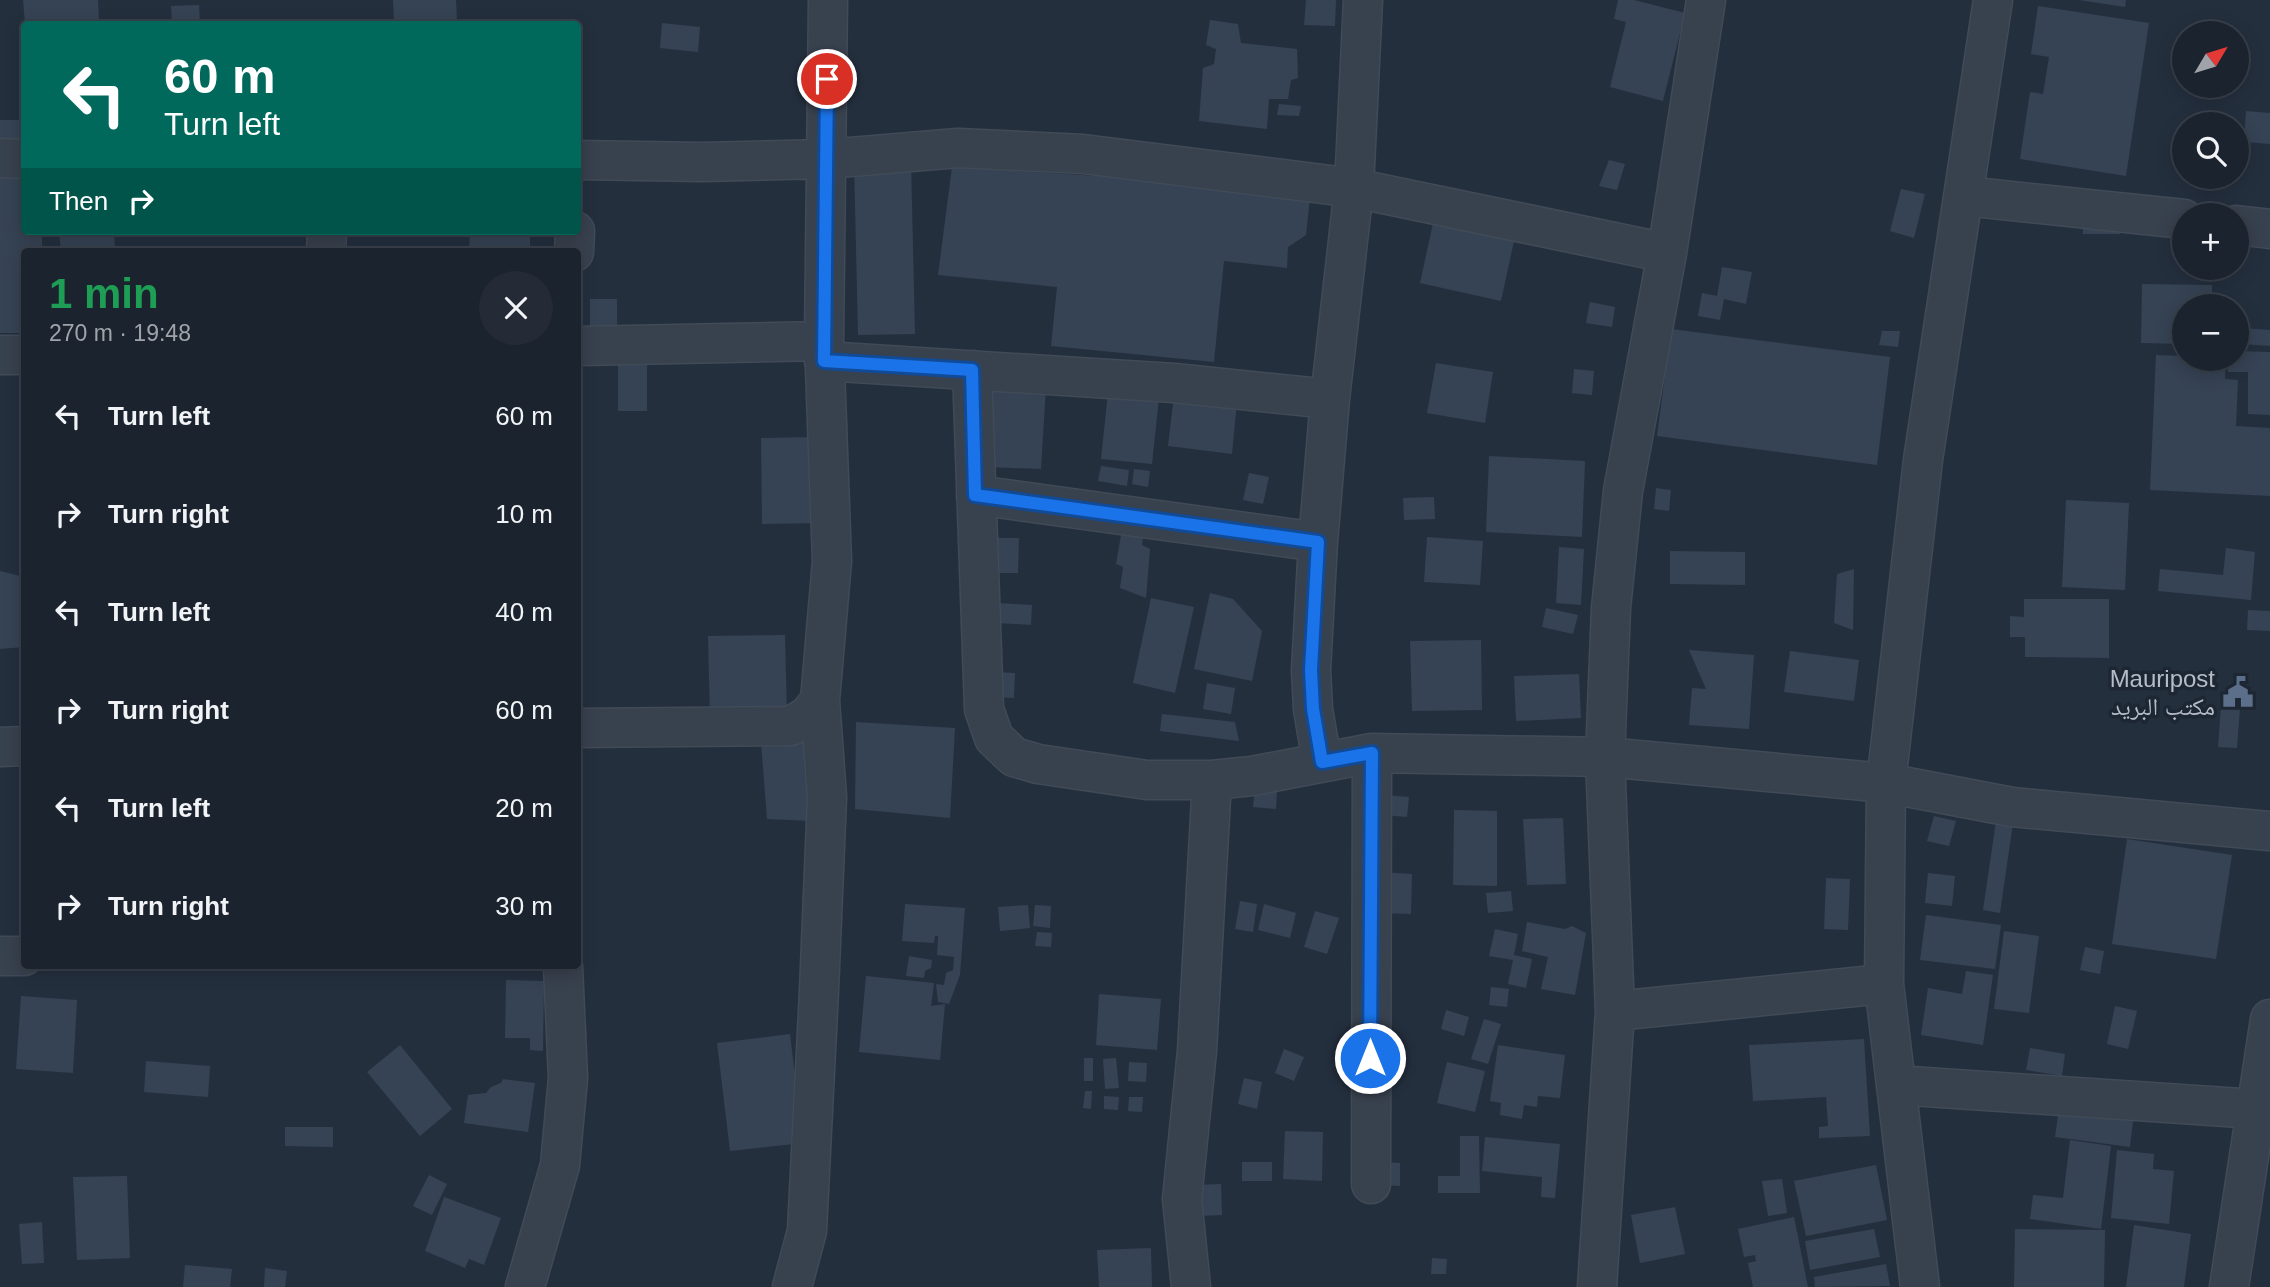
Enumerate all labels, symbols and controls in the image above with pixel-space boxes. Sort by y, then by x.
north arrow [2172,21,2249,98]
map controls [2172,21,2249,371]
icon: left [49,49,140,140]
text: 60 m [164,49,276,103]
pin [797,49,857,109]
icon: arrive [808,60,846,98]
text: Turn left [164,106,280,142]
button: search [2172,112,2249,189]
icon: right [122,182,160,220]
text: Then [49,186,108,216]
button: + [2172,203,2249,280]
text: 1 min [49,270,159,317]
button: close [479,271,553,345]
button: − [2172,294,2249,371]
text: 270 m · 19:48 [49,320,191,346]
icon: left [49,397,87,435]
text: Turn left [108,401,210,431]
text: 60 m [495,401,553,431]
icon: right [49,495,87,533]
text: Turn right [108,499,229,529]
text: 10 m [495,499,553,529]
icon: left [49,593,87,631]
text: Turn left [108,597,210,627]
text: 40 m [495,597,553,627]
place label: Mauripost مكتب البريد [2110,665,2215,720]
public building icon: Mauripost مكتب البريد [2221,675,2255,709]
icon: right [49,691,87,729]
text: Turn right [108,695,229,725]
text: 60 m [495,695,553,725]
icon: left [49,789,87,827]
text: Turn left [108,793,210,823]
text: 20 m [495,793,553,823]
icon: right [49,887,87,925]
text: Turn right [108,891,229,921]
text: 30 m [495,891,553,921]
position arrow [1333,1021,1407,1095]

